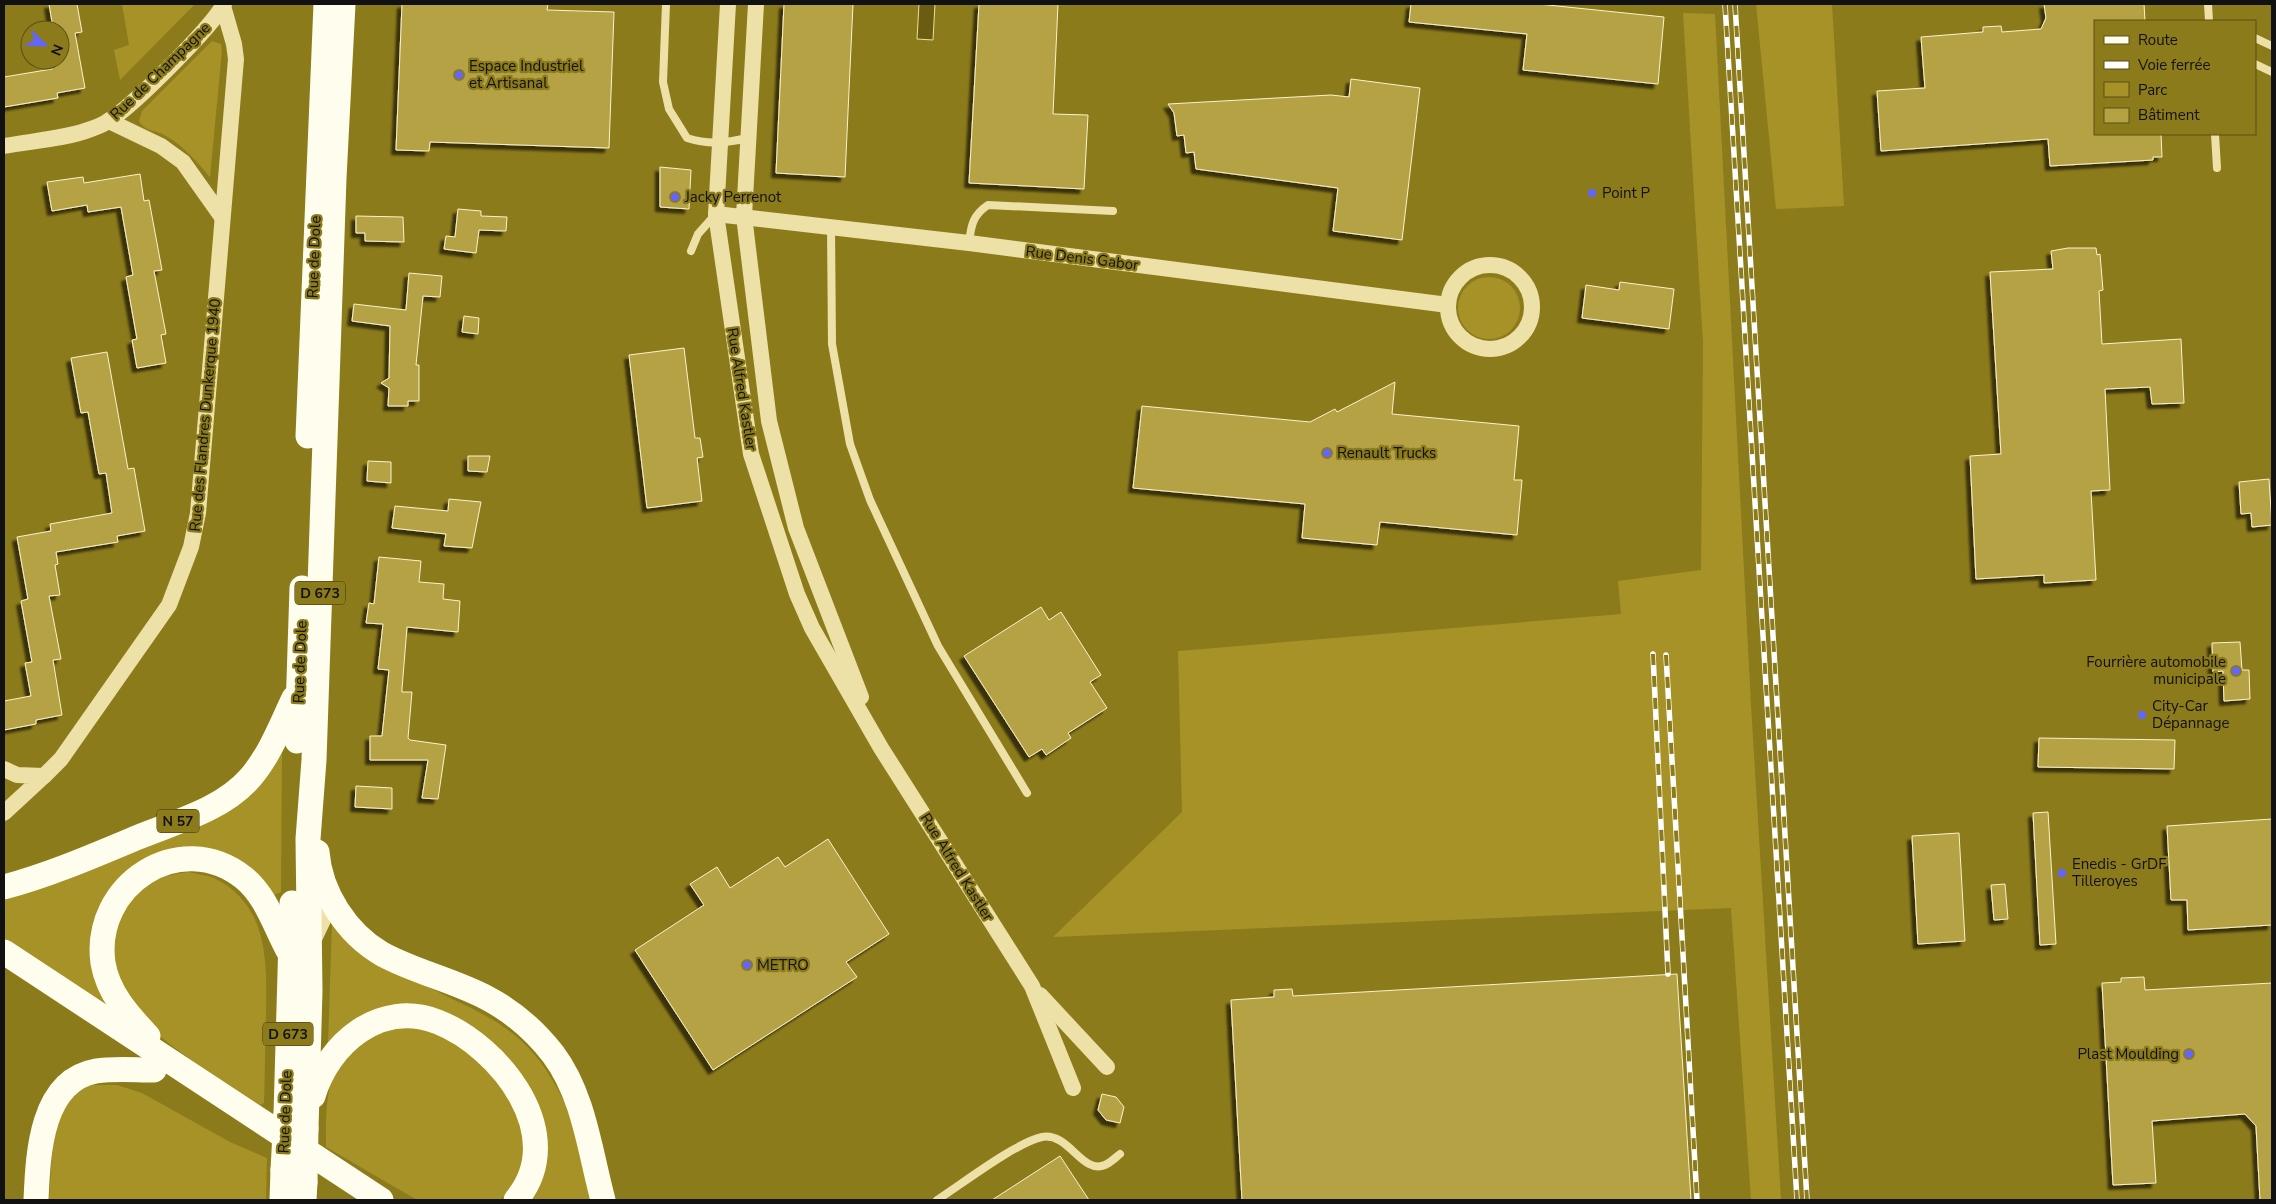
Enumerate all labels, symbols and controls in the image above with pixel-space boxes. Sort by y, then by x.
street label: Rue de Champagne [105,18,215,124]
north arrow [20,20,70,70]
legend [2094,20,2256,135]
text: Route [2138,30,2178,50]
text: N [46,41,67,58]
text: Voie ferrée [2137,55,2210,75]
place label: Espace Industriel et Artisanal [469,56,584,93]
marker: Espace Industriel et Artisanal [453,69,465,81]
text: Parc [2138,80,2167,100]
text: Bâtiment [2138,105,2200,125]
place label: Point P [1602,183,1651,203]
place label: Jacky Perrenot [684,187,782,207]
marker: Point P [1586,187,1598,199]
marker: Jacky Perrenot [669,191,681,203]
street label: Rue de Dole [303,215,325,299]
street label: Rue Denis Gabor [1024,241,1140,275]
street label: Rue des Flandres Dunkerque 1940 [185,298,225,532]
street label: Rue Alfred Kastler [722,326,762,452]
place label: Renault Trucks [1337,443,1436,463]
marker: Renault Trucks [1321,447,1333,459]
road number: D 673 [295,582,345,604]
street label: Rue de Dole [289,620,311,704]
place label: Fourrière automobile municipale [2086,652,2226,689]
marker: Fourrière automobile municipale [2230,665,2242,677]
place label: City-Car Dépannage [2152,696,2230,733]
marker: City-Car Dépannage [2136,709,2148,721]
road number: N 57 [157,809,199,832]
street label: Rue Alfred Kastler [916,809,999,925]
place label: Enedis - GrDF Tilleroyes [2072,854,2166,891]
marker: Enedis - GrDF Tilleroyes [2056,867,2068,879]
place label: METRO [757,955,809,975]
marker: METRO [741,959,753,971]
road number: D 673 [263,1022,313,1046]
place label: Plast Moulding [2077,1044,2179,1064]
marker: Plast Moulding [2183,1048,2195,1060]
street label: Rue de Dole [274,1070,296,1154]

